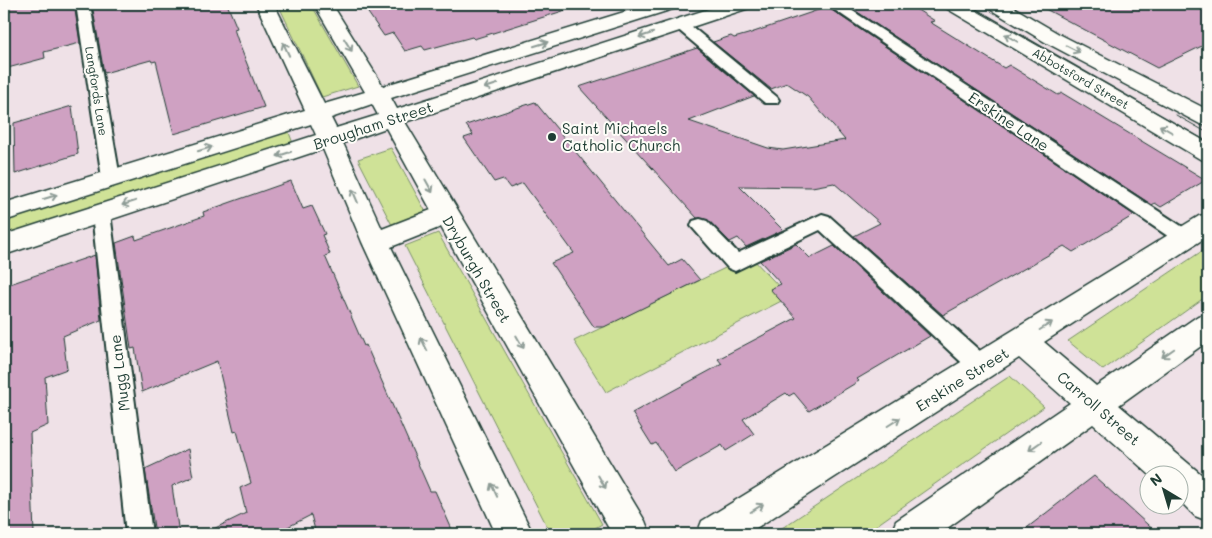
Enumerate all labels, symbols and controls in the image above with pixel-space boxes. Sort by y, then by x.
one-way arrow [638,31,654,41]
one-way arrow [1004,32,1018,42]
one-way arrow [344,38,354,52]
one-way arrow [533,38,549,48]
one-way arrow [281,42,290,57]
street label: Abbotsford Street [1030,44,1132,112]
street label: Langfords Lane [82,45,112,137]
one-way arrow [1065,45,1080,54]
one-way arrow [484,82,500,91]
street label: Erskine Lane [965,87,1053,155]
street label: Brougham Street [310,96,436,154]
place label: Saint Michaels Catholic Church [562,118,680,155]
one-way arrow [1160,123,1174,133]
marker: Saint Michaels Catholic Church [546,131,558,143]
one-way arrow [197,143,213,153]
one-way arrow [276,150,292,159]
one-way arrow [425,178,435,193]
one-way arrow [350,189,359,204]
one-way arrow [42,192,58,202]
one-way arrow [121,199,137,209]
street label: Dryburgh Street [438,212,516,326]
one-way arrow [1039,321,1053,331]
street label: Mugg Lane [104,333,134,413]
one-way arrow [515,334,525,348]
one-way arrow [419,336,429,351]
street label: Erskine Street [912,342,1012,416]
one-way arrow [1162,348,1176,358]
street label: Carroll Street [1053,366,1145,450]
one-way arrow [887,417,901,427]
one-way arrow [1029,441,1043,451]
north arrow [1140,466,1190,516]
text: N [1146,469,1166,490]
one-way arrow [597,475,607,489]
one-way arrow [489,483,498,498]
one-way arrow [749,503,763,513]

